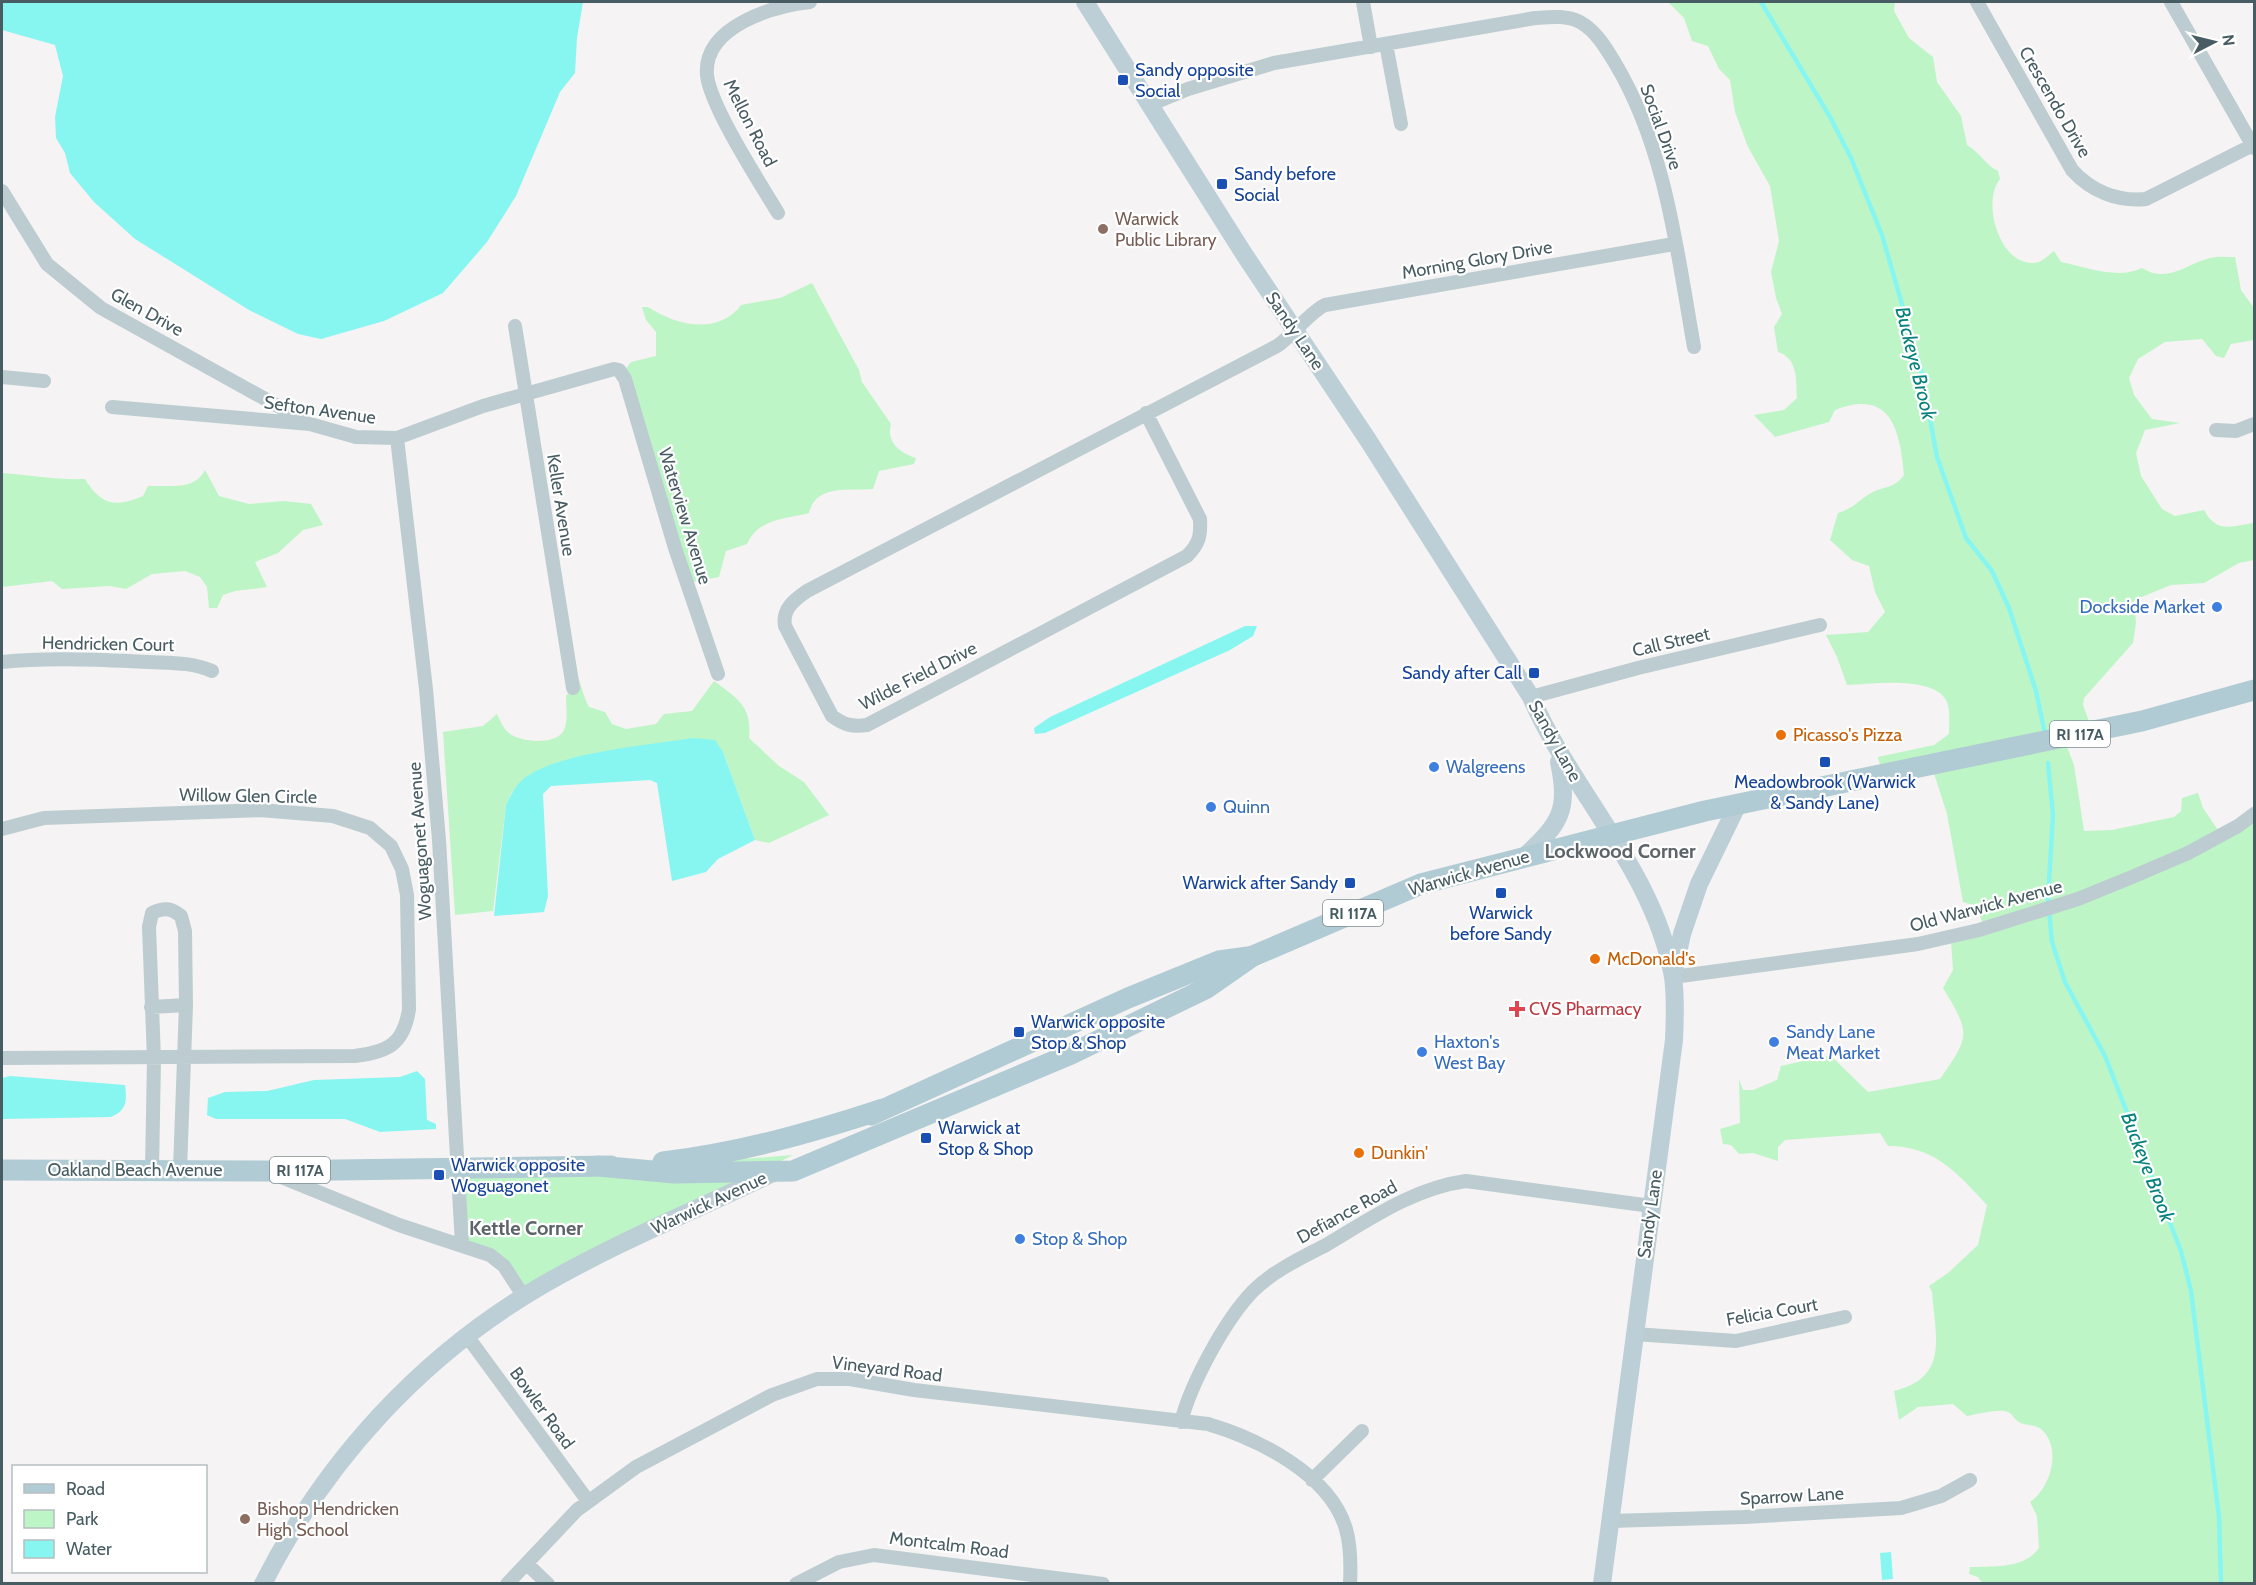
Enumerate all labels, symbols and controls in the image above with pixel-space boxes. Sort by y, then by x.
north arrow [2184,12,2244,72]
text: N [2218,33,2239,47]
street label: Crescendo Drive [2014,42,2096,162]
place label: Sandy opposite Social [1135,59,1254,102]
marker: Sandy opposite Social [1116,73,1130,87]
street label: Mellon Road [719,76,781,170]
street label: Social Drive [1635,81,1687,173]
place label: Sandy before Social [1234,163,1336,206]
marker: Sandy before Social [1215,177,1229,191]
place label: Warwick Public Library [1115,208,1217,251]
marker: Warwick Public Library [1096,222,1110,236]
street label: Morning Glory Drive [1400,236,1554,284]
street label: Glen Drive [107,283,187,341]
street label: Sandy Lane [1261,288,1329,374]
water label: Buckeye Brook [1890,304,1942,423]
street label: Sefton Avenue [263,391,377,429]
street label: Waterview Avenue [654,445,716,587]
street label: Keller Avenue [542,452,580,558]
place label: Dockside Market [2080,596,2205,618]
marker: Dockside Market [2210,600,2224,614]
street label: Call Street [1630,622,1712,662]
street label: Hendricken Court [42,632,174,656]
street label: Wilde Field Drive [856,637,980,715]
place label: Sandy after Call [1402,662,1523,684]
marker: Sandy after Call [1527,666,1541,680]
street label: Sandy Lane [1524,697,1586,785]
road number: RI 117A [2050,721,2110,747]
place label: Picasso's Pizza [1793,724,1903,746]
marker: Picasso's Pizza [1774,728,1788,742]
marker: Meadowbrook (Warwick & Sandy Lane) [1818,755,1832,769]
place label: Walgreens [1446,756,1526,778]
marker: Walgreens [1427,760,1441,774]
street label: Woguagonet Avenue [403,761,437,921]
place label: Meadowbrook (Warwick & Sandy Lane) [1734,771,1917,814]
street label: Willow Glen Circle [179,784,317,808]
place label: Quinn [1223,796,1270,818]
marker: Quinn [1204,800,1218,814]
district label: Lockwood Corner [1544,839,1696,863]
street label: Warwick Avenue [1406,845,1532,901]
place label: Warwick after Sandy [1182,872,1338,894]
street label: Old Warwick Avenue [1907,875,2065,937]
marker: Warwick after Sandy [1343,876,1357,890]
marker: Warwick before Sandy [1494,886,1508,900]
road number: RI 117A [1323,900,1383,926]
place label: Warwick before Sandy [1450,902,1552,945]
place label: McDonald's [1607,948,1695,970]
marker: McDonald's [1588,952,1602,966]
place label: CVS Pharmacy [1529,998,1642,1020]
marker: CVS Pharmacy [1510,1002,1524,1016]
place label: Warwick opposite Stop & Shop [1031,1011,1165,1054]
place label: Sandy Lane Meat Market [1786,1021,1880,1064]
marker: Warwick opposite Stop & Shop [1012,1025,1026,1039]
place label: Haxton's West Bay [1434,1031,1505,1074]
marker: Sandy Lane Meat Market [1767,1035,1781,1049]
marker: Haxton's West Bay [1415,1045,1429,1059]
water label: Buckeye Brook [2116,1109,2180,1227]
place label: Warwick at Stop & Shop [938,1117,1033,1160]
marker: Warwick at Stop & Shop [919,1131,933,1145]
place label: Dunkin' [1371,1142,1428,1164]
marker: Dunkin' [1352,1146,1366,1160]
place label: Warwick opposite Woguagonet [451,1154,585,1197]
road number: RI 117A [270,1157,330,1183]
street label: Oakland Beach Avenue [47,1159,223,1181]
street label: Warwick Avenue [648,1167,770,1239]
marker: Warwick opposite Woguagonet [432,1168,446,1182]
street label: Sandy Lane [1633,1168,1667,1260]
street label: Defiance Road [1293,1175,1401,1249]
district label: Kettle Corner [469,1216,583,1240]
place label: Stop & Shop [1032,1228,1127,1250]
marker: Stop & Shop [1013,1232,1027,1246]
street label: Felicia Court [1725,1293,1819,1331]
street label: Vineyard Road [831,1351,943,1387]
street label: Bowler Road [505,1363,579,1453]
legend [12,1465,207,1573]
text: Road [66,1478,105,1500]
street label: Sparrow Lane [1739,1482,1845,1510]
place label: Bishop Hendricken High School [257,1498,399,1541]
text: Park [66,1508,99,1530]
marker: Bishop Hendricken High School [238,1512,252,1526]
street label: Montcalm Road [888,1527,1010,1563]
text: Water [66,1538,112,1560]

